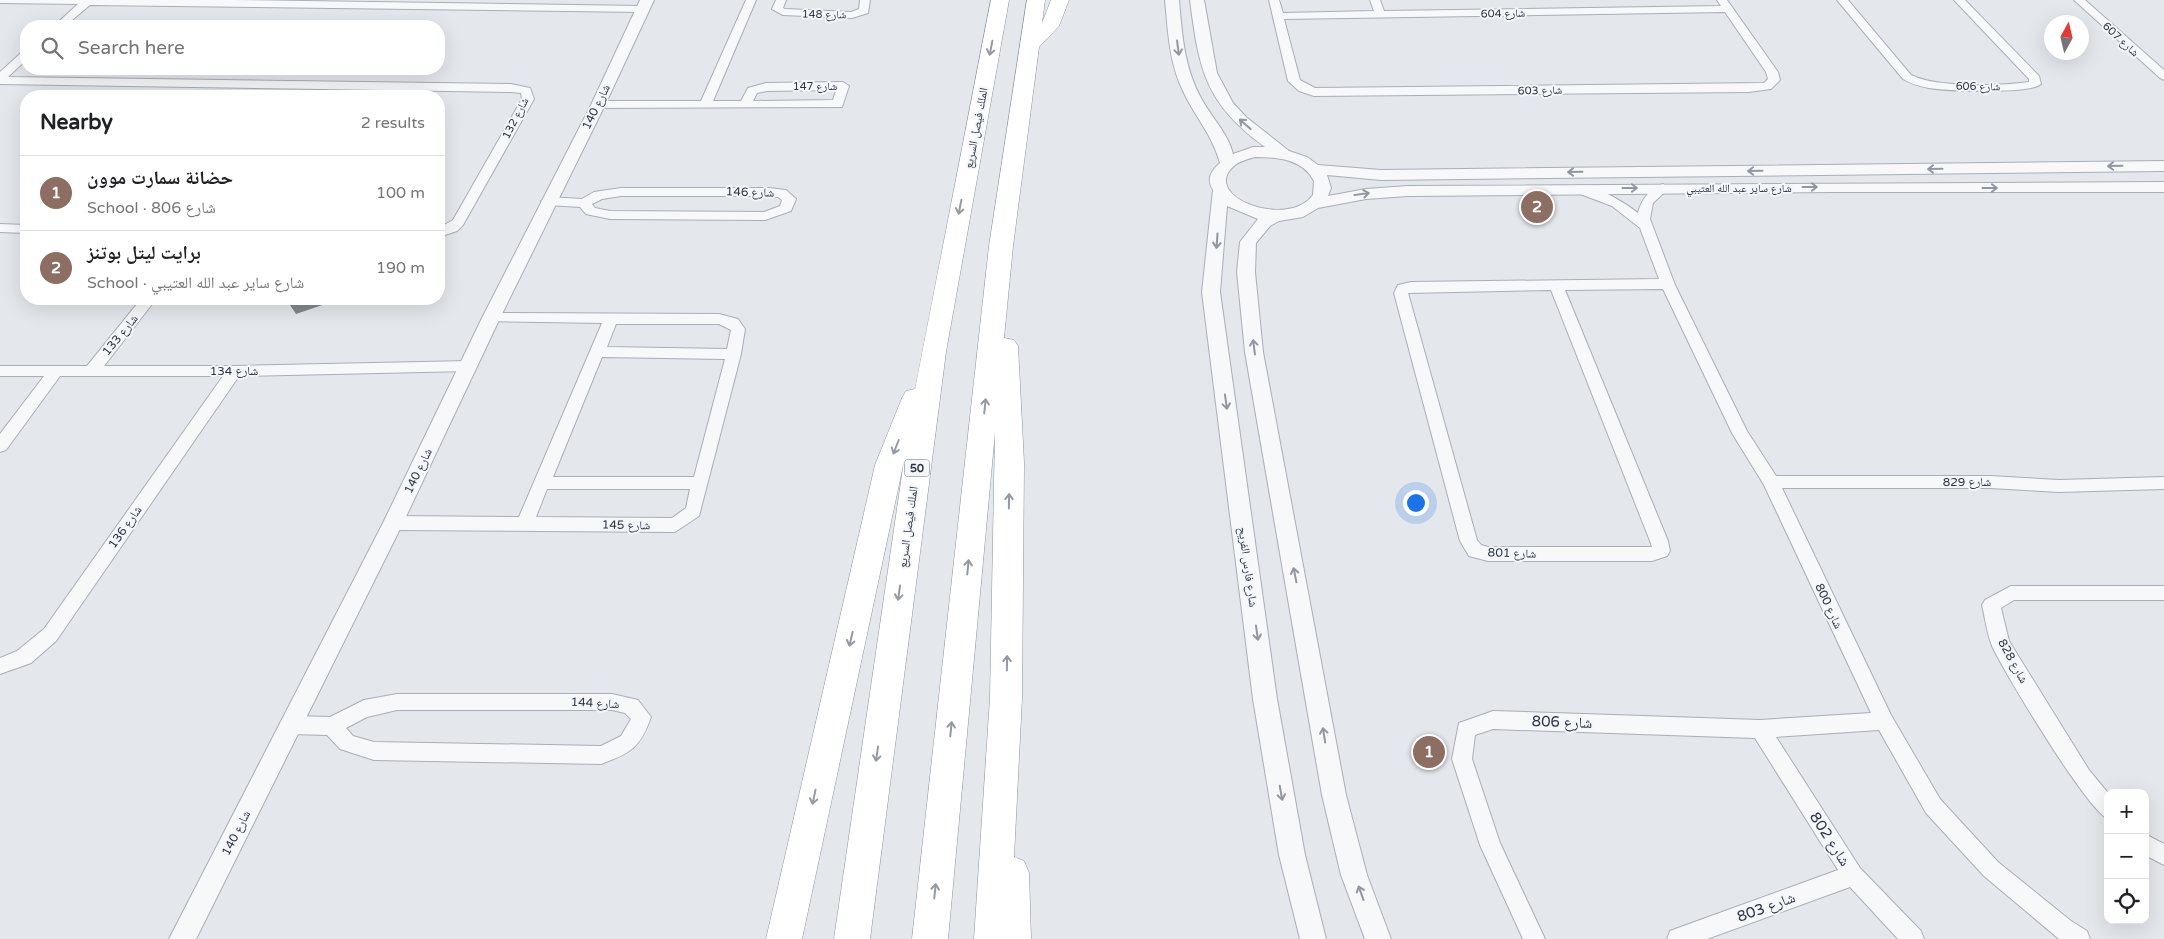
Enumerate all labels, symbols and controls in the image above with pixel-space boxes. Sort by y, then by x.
street label: شارع 604 [1481,7,1525,20]
street label: شارع 148 [802,8,846,21]
north arrow [2044,15,2089,60]
street label: شارع 607 [2100,19,2141,59]
search box [20,20,445,75]
icon: search [38,34,66,62]
text: Search here [78,37,185,59]
one-way arrow [986,39,995,55]
one-way arrow [1173,40,1183,56]
street label: شارع 147 [793,80,837,93]
street label: شارع 606 [1956,80,2000,93]
street label: شارع 140 [579,82,614,132]
street label: شارع 603 [1518,84,1562,97]
street label: الملك فيصل السريع [961,86,991,170]
street label: شارع 132 [500,95,531,141]
text: Nearby [40,110,113,135]
text: 2 results [361,113,425,133]
one-way arrow [1238,118,1251,130]
one-way arrow [2108,162,2124,171]
one-way arrow [1928,164,1944,173]
one-way arrow [1748,166,1764,175]
text: حضانة سمارت موون [87,167,233,189]
one-way arrow [1568,168,1584,177]
street label: شارع ساير عبد الله العتيبي [1686,182,1792,197]
one-way arrow [1802,182,1818,192]
text: 1 [51,183,61,203]
text: 100 m [376,183,425,203]
one-way arrow [1982,183,1998,193]
street label: شارع 146 [725,184,775,201]
one-way arrow [1622,184,1638,193]
pin: 2 [1521,188,1553,226]
one-way arrow [1354,189,1370,199]
text: School · شارع 806 [87,198,216,218]
one-way arrow [955,199,965,215]
one-way arrow [1212,233,1221,249]
text: برايت ليتل بوتنز [87,242,201,264]
text: 2 [51,258,61,278]
text: 190 m [376,258,425,278]
text: School · شارع ساير عبد الله العتيبي [87,273,304,293]
street label: شارع 133 [99,312,142,359]
one-way arrow [1249,339,1259,355]
street label: شارع 134 [210,364,258,379]
one-way arrow [1221,394,1231,410]
one-way arrow [980,398,990,414]
one-way arrow [891,439,900,454]
street label: شارع 140 [401,446,436,496]
road number: 50 [904,459,930,476]
street label: شارع 829 [1943,475,1991,490]
street label: الملك فيصل السريع [895,485,921,569]
your location [1403,490,1429,516]
one-way arrow [1004,493,1014,509]
street label: شارع 136 [105,503,146,551]
street label: شارع 145 [602,518,650,533]
street label: شارع فارس الفريح [1234,526,1261,608]
street label: شارع 801 [1487,545,1537,562]
one-way arrow [963,560,973,576]
one-way arrow [1290,568,1300,584]
street label: شارع 800 [1811,581,1846,631]
one-way arrow [894,584,904,600]
one-way arrow [1252,624,1262,640]
one-way arrow [846,630,855,646]
street label: شارع 828 [1994,636,2031,686]
one-way arrow [1002,655,1012,672]
street label: شارع 144 [570,695,620,712]
street label: شارع 806 [1531,712,1593,733]
one-way arrow [946,721,956,737]
one-way arrow [1319,728,1329,744]
pin: 1 [1413,733,1445,771]
one-way arrow [872,745,882,761]
one-way arrow [1277,785,1287,801]
one-way arrow [809,788,819,804]
map controls [2104,789,2149,924]
button: + [2104,789,2149,834]
street label: شارع 140 [219,808,254,858]
street label: شارع 802 [1805,809,1854,870]
button: − [2104,834,2149,879]
button: locate [2104,879,2149,924]
one-way arrow [930,883,940,899]
one-way arrow [1356,886,1365,902]
street label: شارع 803 [1734,888,1798,927]

